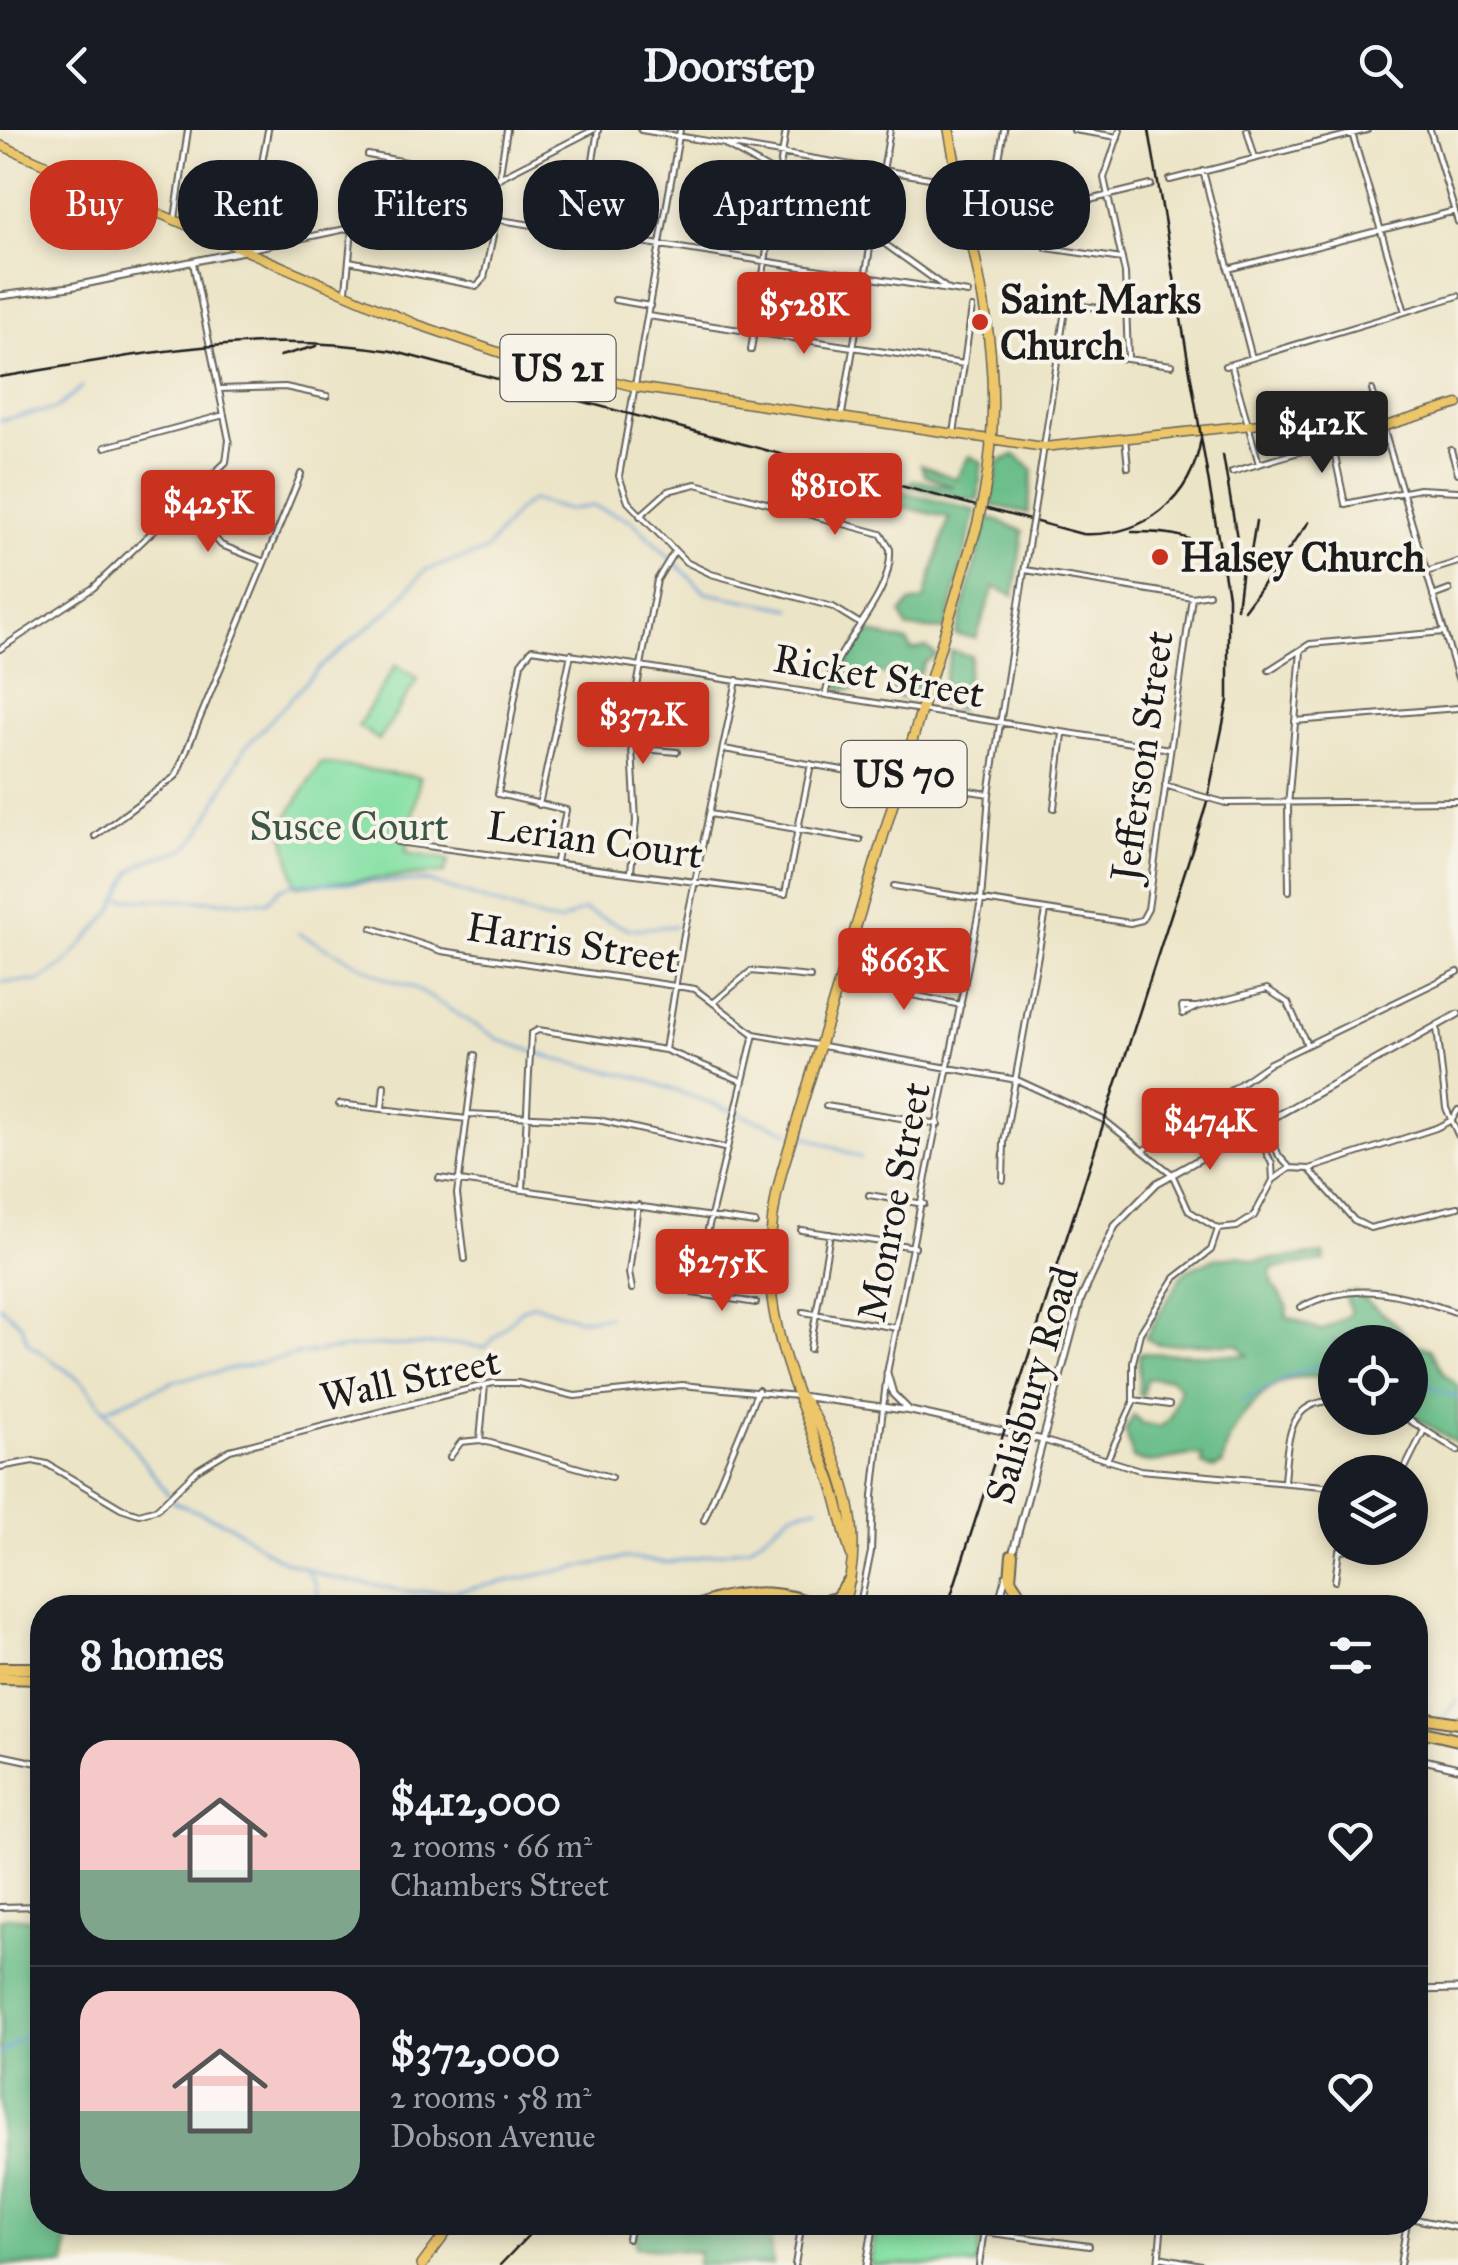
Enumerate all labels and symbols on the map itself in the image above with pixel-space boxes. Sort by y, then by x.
pin: $528K [734,272,874,357]
place label: Saint Marks Church [1000,275,1201,370]
marker: Saint Marks Church [969,311,991,333]
road number: US 21 [500,335,616,401]
pin: $412K [1252,391,1392,476]
pin: $810K [765,453,905,538]
pin: $425K [138,470,278,555]
place label: Halsey Church [1180,533,1426,582]
marker: Halsey Church [1149,546,1171,568]
street label: Jefferson Street [1100,628,1184,888]
street label: Ricket Street [770,633,988,719]
pin: $372K [573,682,713,767]
road number: US 70 [842,741,966,807]
street label: Lerian Court [484,801,706,879]
park label: Susce Court [249,802,449,851]
street label: Harris Street [463,902,683,984]
pin: $663K [834,928,974,1013]
street label: Monroe Street [847,1078,941,1326]
pin: $474K [1140,1088,1280,1173]
pin: $275K [652,1229,792,1314]
street label: Salisbury Road [975,1261,1089,1509]
street label: Wall Street [316,1336,504,1422]

